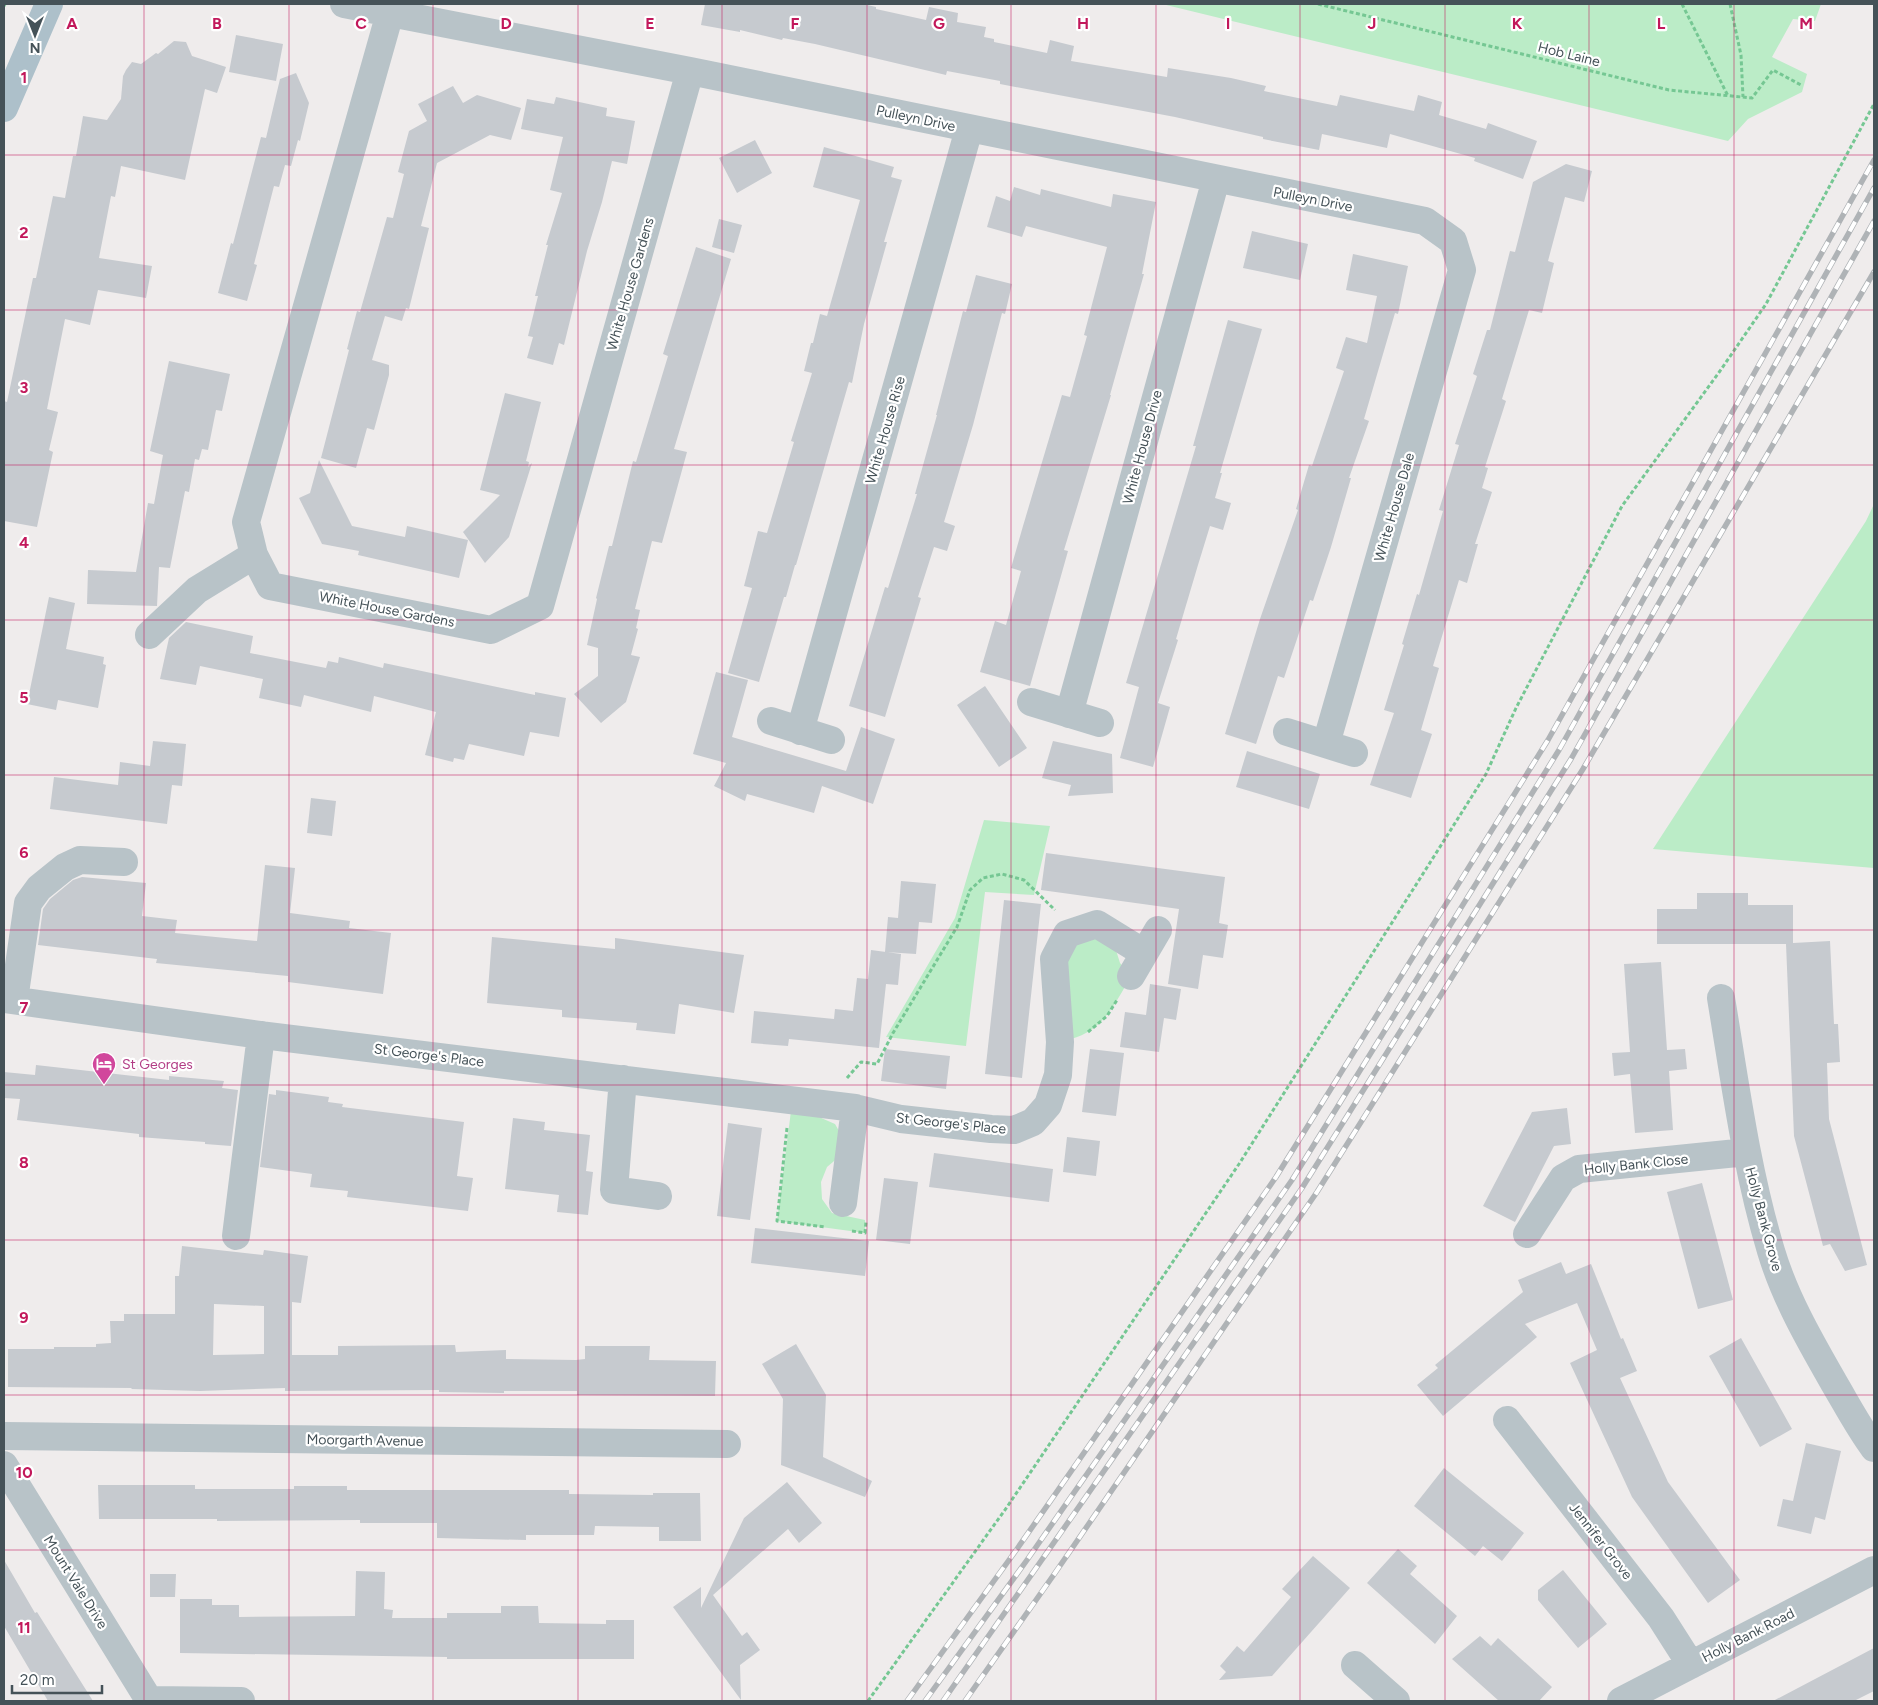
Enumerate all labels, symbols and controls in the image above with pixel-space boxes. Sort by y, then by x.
north arrow [10,10,60,60]
text: A [66,14,78,33]
text: B [212,14,222,33]
text: C [355,14,367,33]
text: D [500,14,512,33]
text: E [645,14,655,33]
text: F [791,14,800,33]
text: G [933,14,945,33]
text: H [1077,14,1089,33]
text: I [1226,14,1230,33]
text: J [1368,14,1376,33]
text: K [1512,14,1523,33]
text: L [1657,14,1666,33]
text: M [1799,14,1813,33]
text: N [30,39,40,56]
street label: Hob Laine [1536,39,1602,70]
text: 1 [21,68,27,87]
street label: Pulleyn Drive [875,102,957,135]
street label: Pulleyn Drive [1272,183,1354,216]
street label: White House Gardens [603,216,658,353]
text: 2 [19,223,29,242]
street label: White House Rise [862,374,909,486]
text: 3 [20,378,29,397]
street label: White House Drive [1119,388,1166,506]
street label: White House Dale [1371,450,1418,564]
text: 4 [19,533,29,552]
street label: White House Gardens [318,588,456,631]
text: 5 [19,688,29,707]
text: 6 [19,843,29,862]
text: 7 [20,998,29,1017]
street label: St George's Place [373,1040,485,1071]
hotel icon: St Georges [91,1051,117,1085]
place label: St Georges [122,1056,193,1073]
street label: St George's Place [895,1109,1007,1138]
street label: Holly Bank Close [1583,1151,1689,1178]
text: 8 [19,1153,29,1172]
street label: Holly Bank Grove [1741,1165,1786,1274]
text: 9 [19,1308,29,1327]
street label: Moorgarth Avenue [306,1431,424,1450]
text: 10 [15,1463,33,1482]
street label: Jennifer Grove [1565,1500,1636,1583]
street label: Mount Vale Drive [40,1532,111,1633]
street label: Holly Bank Road [1699,1605,1797,1666]
text: 11 [17,1618,31,1637]
scale bar [12,1662,102,1694]
text: 20 m [20,1671,54,1689]

